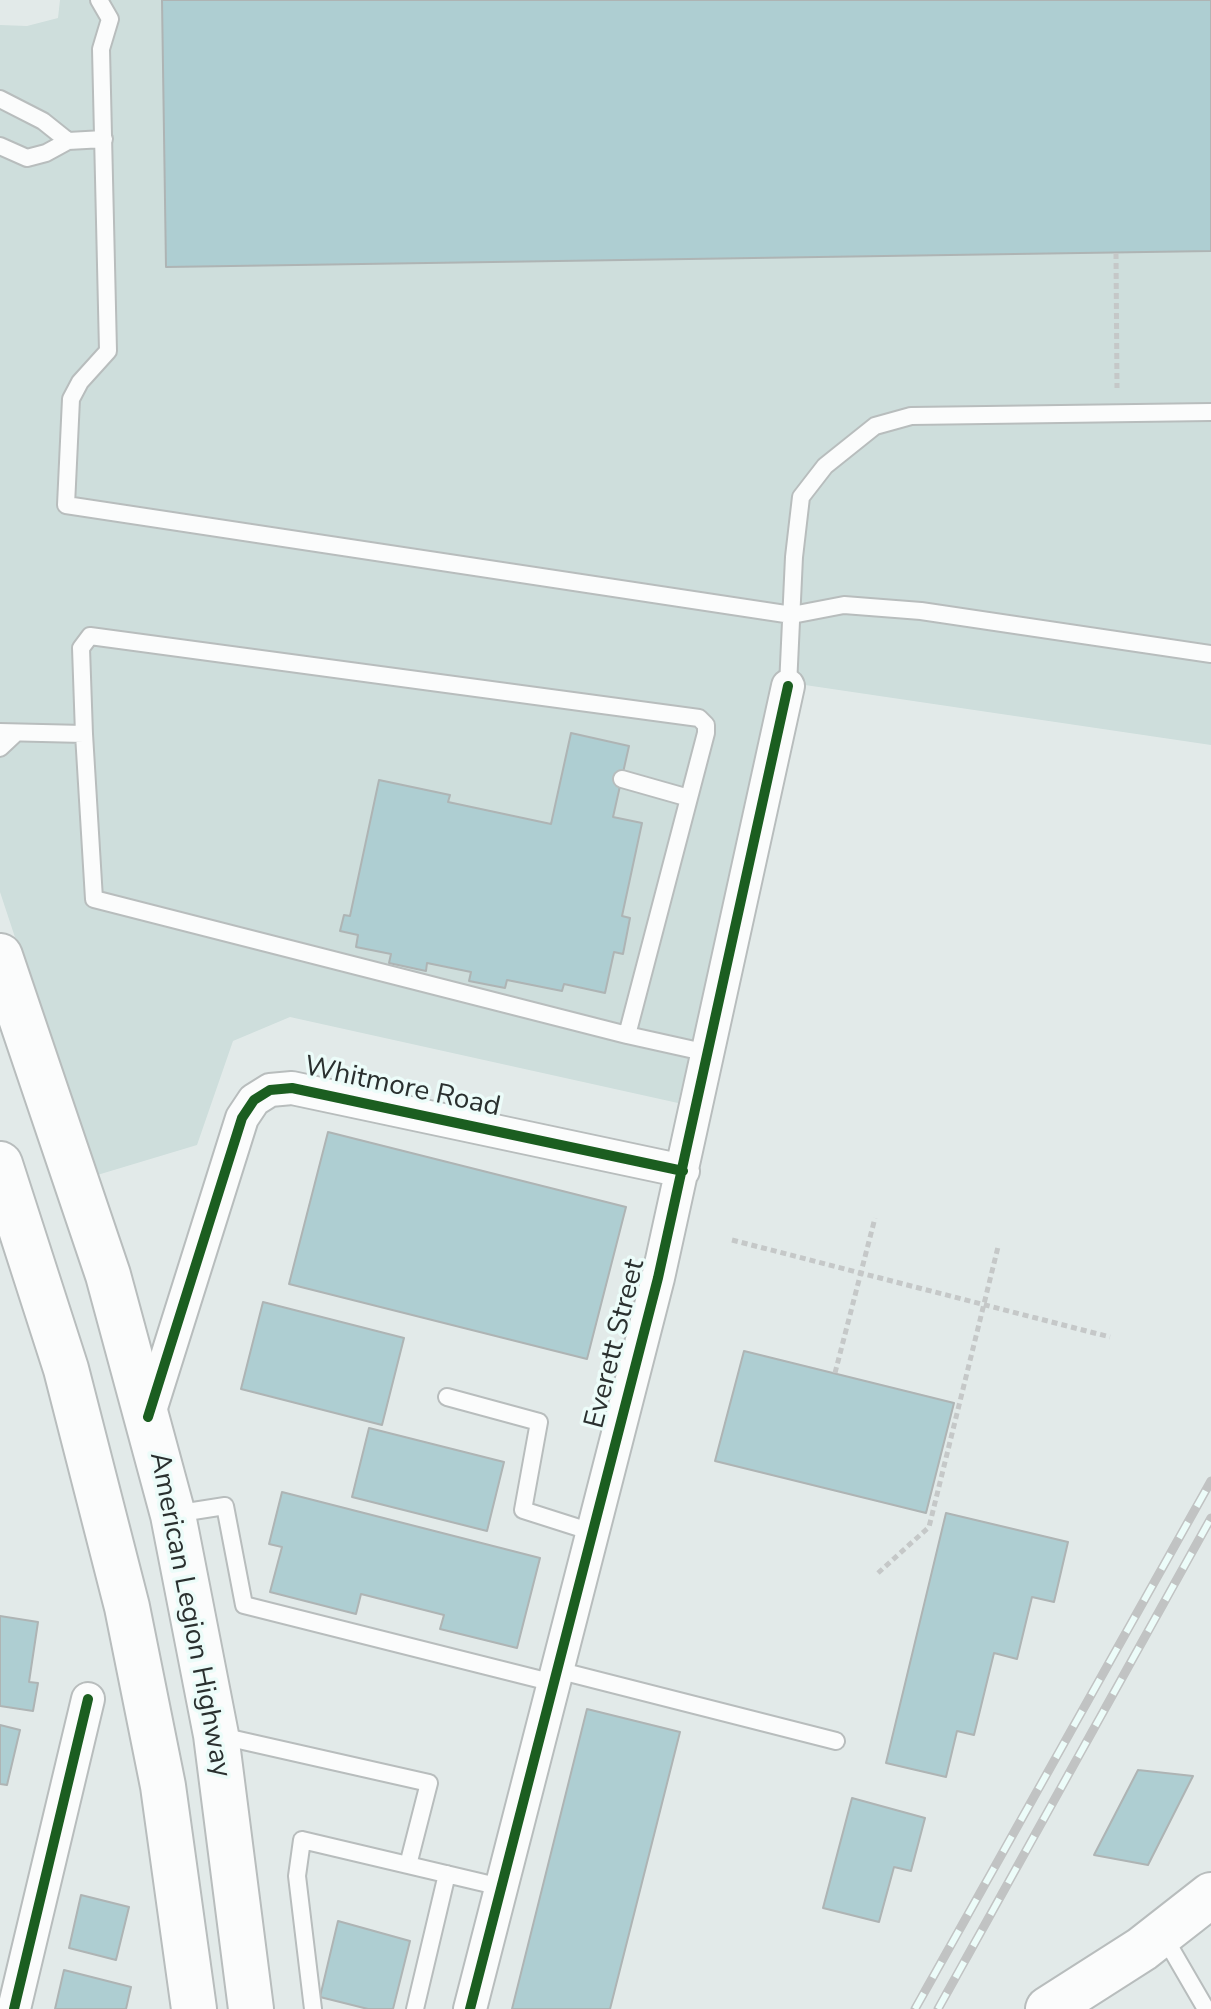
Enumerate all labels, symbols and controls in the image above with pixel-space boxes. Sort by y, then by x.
street label: Whitmore Road [301,1051,503,1125]
street label: Everett Street [579,1256,653,1432]
street label: American Legion Highway [141,1450,237,1780]

